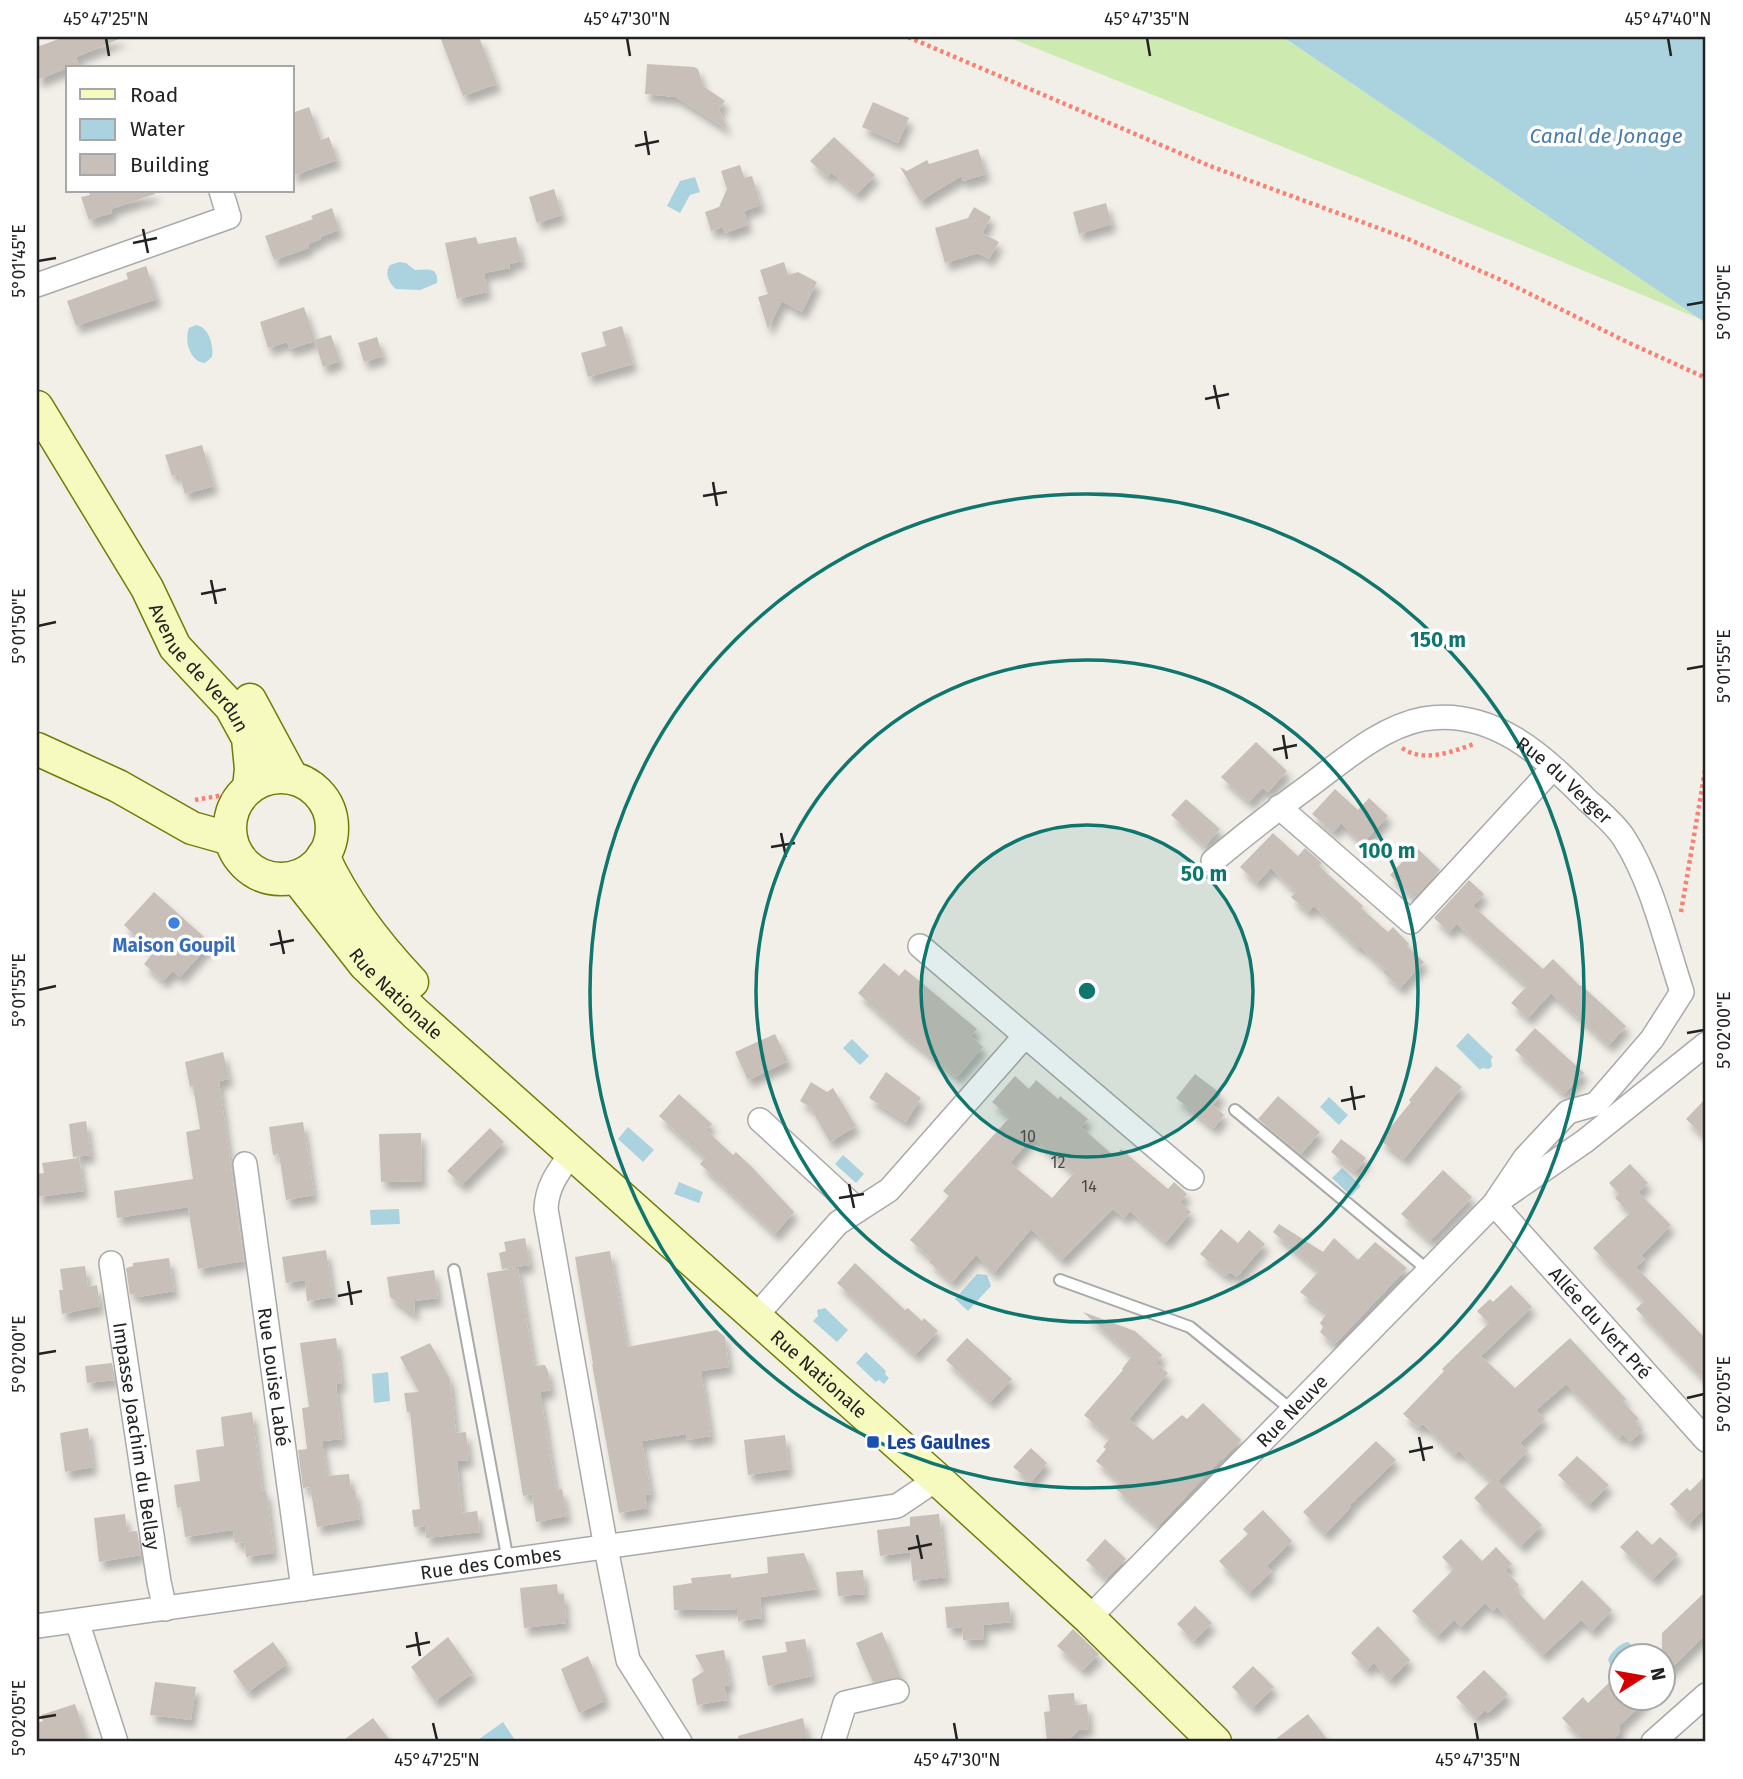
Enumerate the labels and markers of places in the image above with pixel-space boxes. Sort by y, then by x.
marker: Maison Goupil [166,915,182,931]
place label: Maison Goupil [112,934,236,957]
centre of rings [1075,979,1099,1003]
place label: Les Gaulnes [887,1431,990,1454]
marker: Les Gaulnes [865,1434,881,1450]

